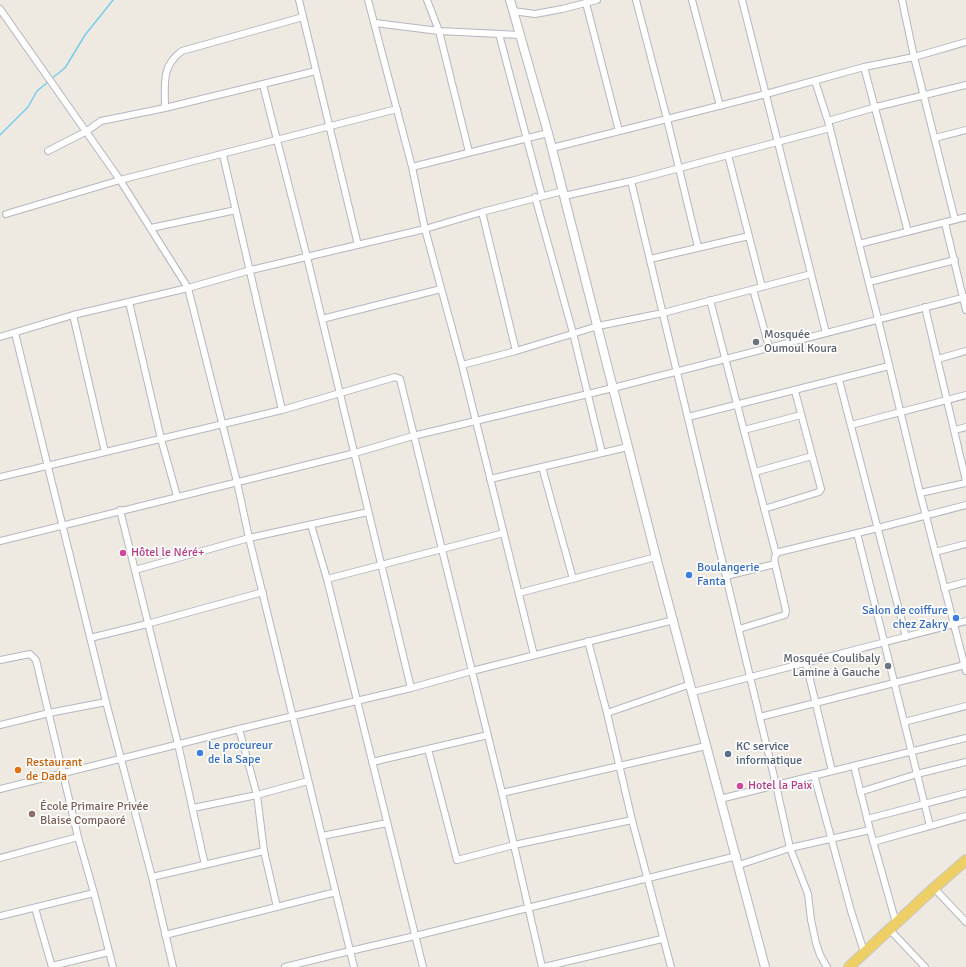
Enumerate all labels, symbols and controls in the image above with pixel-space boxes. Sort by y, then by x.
place label: Mosquée Oumoul Koura [764,328,837,356]
marker: Mosquée Oumoul Koura [751,337,761,347]
place label: Hôtel le Néré+ [131,546,204,560]
marker: Hôtel le Néré+ [118,548,128,558]
place label: Boulangerie Fanta [697,561,759,589]
marker: Boulangerie Fanta [684,570,694,580]
place label: Salon de coiffure chez Zakry [862,604,948,632]
marker: Salon de coiffure chez Zakry [951,613,961,623]
place label: Mosquée Coulibaly Lamine à Gauche [783,652,880,680]
marker: Mosquée Coulibaly Lamine à Gauche [883,661,893,671]
place label: Le procureur de la Sape [208,739,273,767]
place label: KC service informatique [736,740,802,768]
marker: Le procureur de la Sape [195,748,205,758]
marker: KC service informatique [723,749,733,759]
place label: Restaurant de Dada [26,756,82,784]
marker: Restaurant de Dada [13,765,23,775]
place label: Hotel la Paix [748,779,812,793]
marker: Hotel la Paix [735,781,745,791]
place label: École Primaire Privée Blaise Compaoré [40,800,148,828]
marker: École Primaire Privée Blaise Compaoré [27,809,37,819]

